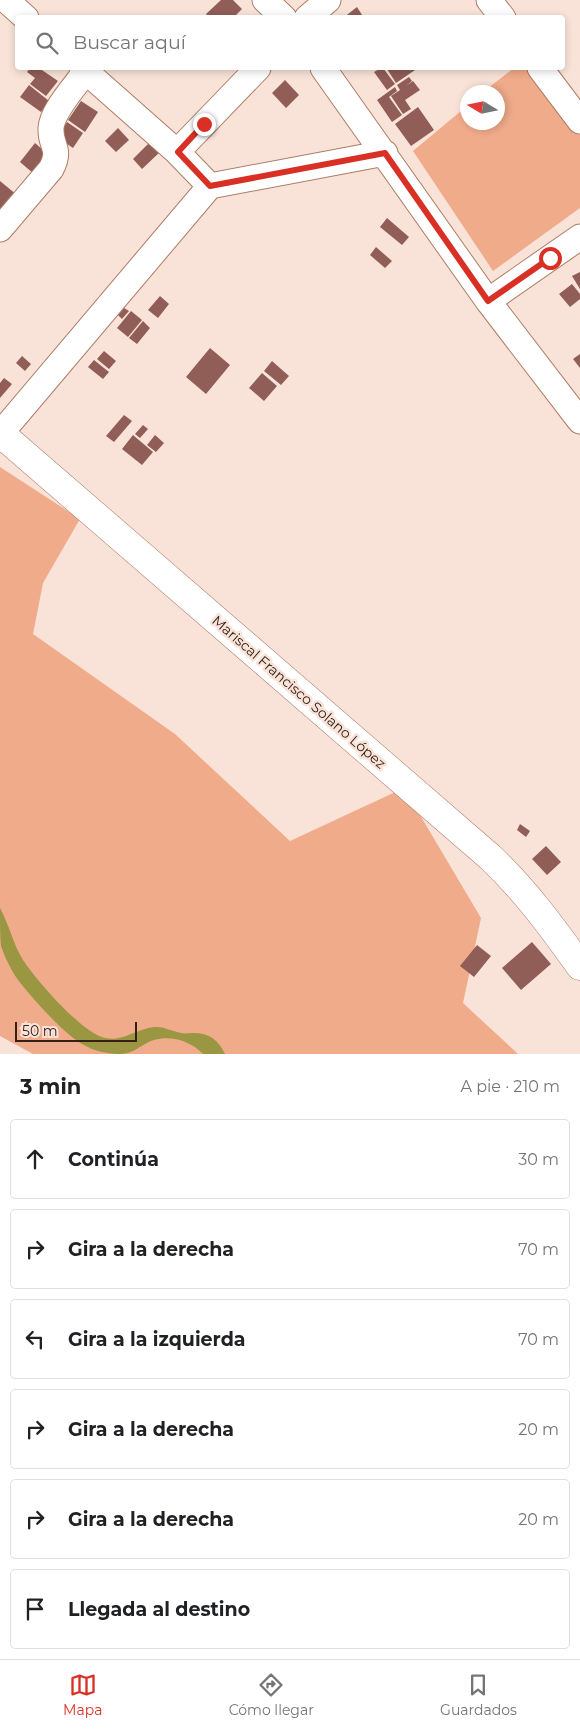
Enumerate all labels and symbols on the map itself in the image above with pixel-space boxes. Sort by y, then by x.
north arrow [460,85,505,130]
route end [193,113,216,136]
route start [539,247,562,270]
street label: Mariscal Francisco Solano López [208,612,390,772]
scale bar [15,1019,138,1042]

